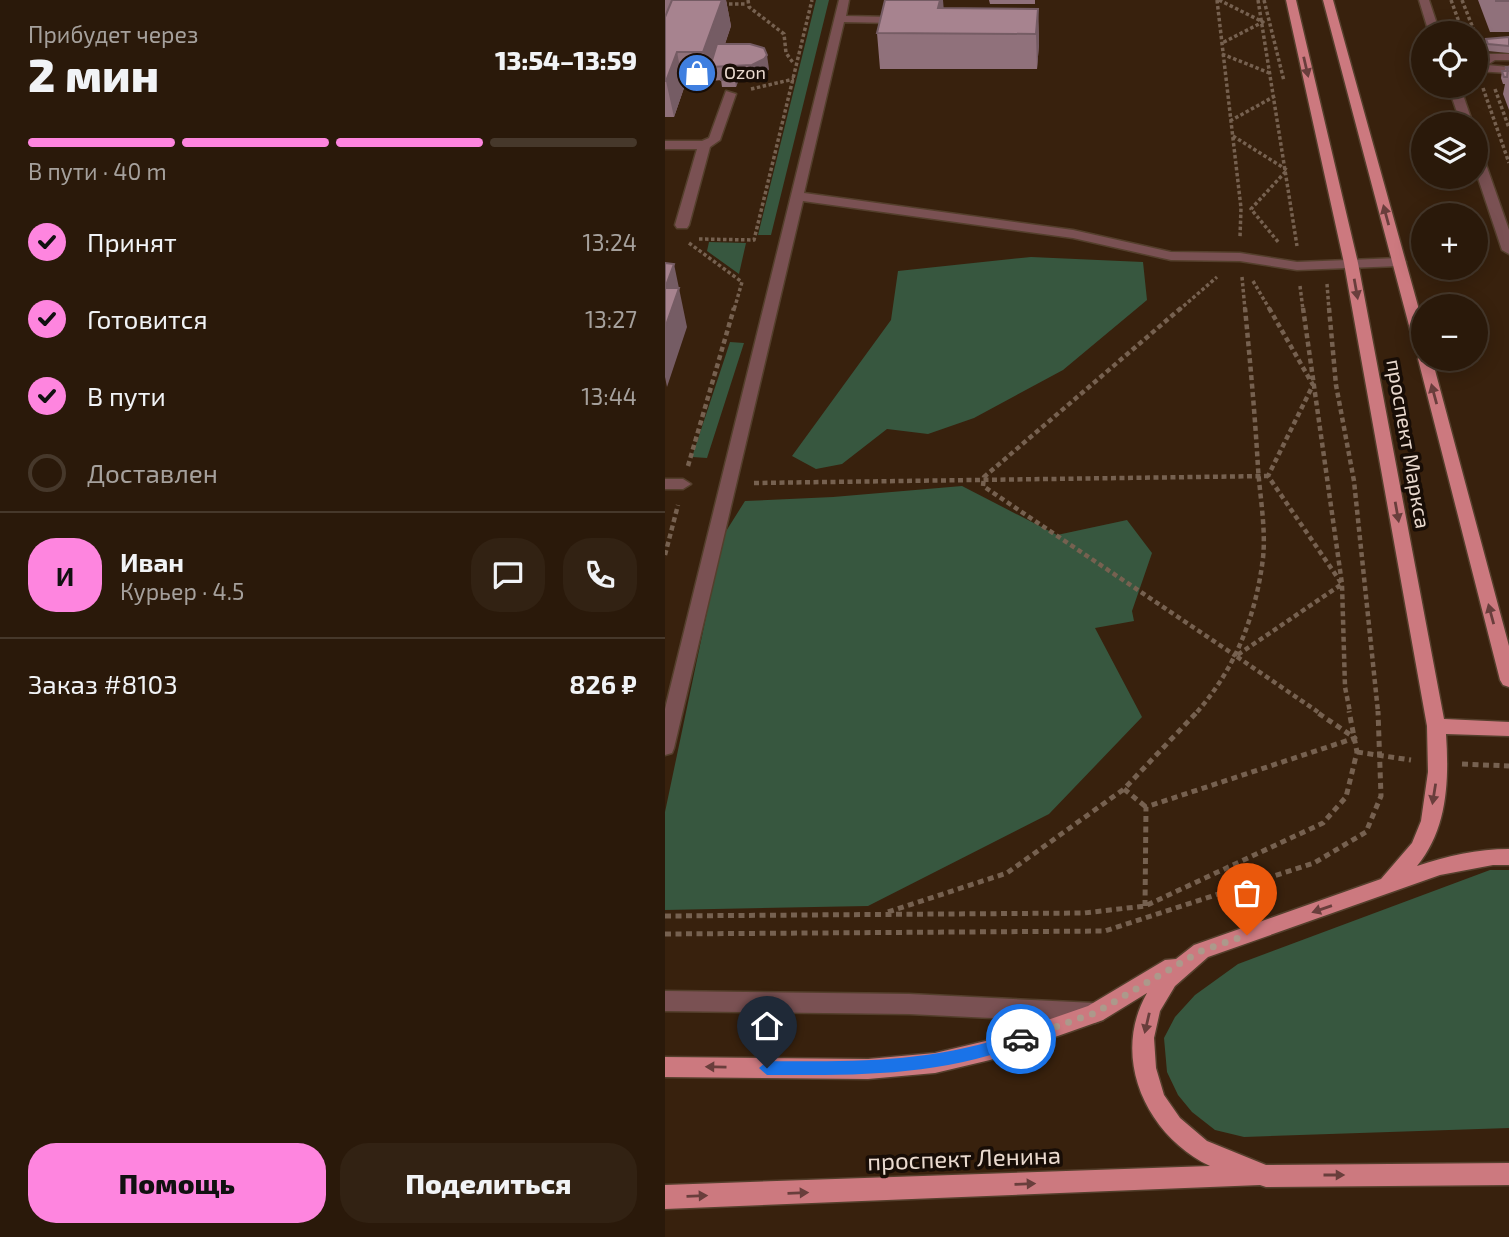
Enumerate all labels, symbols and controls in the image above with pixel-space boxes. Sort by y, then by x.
text: Прибудет через [28,20,198,48]
map controls [1411,21,1488,371]
button: locate [1411,21,1488,98]
text: 13:54–13:59 [495,44,637,75]
text: 2 мин [28,46,159,101]
shop icon: Ozon [676,52,718,94]
one-way arrow [1301,56,1312,78]
place label: Ozon [724,61,766,83]
button: layers [1411,112,1488,189]
text: В пути · 40 m [28,157,167,185]
button: + [1411,203,1488,280]
one-way arrow [1381,204,1391,225]
icon: check [28,223,66,261]
text: Принят [87,226,177,257]
text: 13:24 [583,228,637,256]
one-way arrow [1351,278,1362,300]
button: − [1411,294,1488,371]
icon: check [28,300,66,338]
text: Готовится [87,303,208,334]
text: 13:27 [585,305,637,333]
street label: проспект Маркса [1382,357,1437,530]
icon: check [28,377,66,415]
text: В пути [87,380,166,411]
text: 13:44 [581,382,637,410]
one-way arrow [1428,383,1439,405]
text: Доставлен [87,457,218,488]
one-way arrow [1392,501,1403,523]
button: chat [471,538,545,612]
button: phone [563,538,637,612]
text: Иван [120,546,184,577]
text: И [56,560,74,591]
text: Курьер · 4.5 [120,577,244,605]
one-way arrow [1485,603,1496,625]
text: Заказ #8103 [28,668,178,699]
text: 826 ₽ [569,668,637,699]
one-way arrow [1429,783,1440,805]
pin [1217,863,1277,935]
icon: bag [1228,874,1266,912]
one-way arrow [1312,904,1333,915]
pin [737,996,797,1068]
courier [986,1004,1056,1074]
icon: home [748,1007,786,1045]
one-way arrow [1141,1012,1152,1034]
icon: car [1002,1020,1040,1058]
one-way arrow [705,1062,727,1073]
street label: проспект Ленина [867,1140,1061,1175]
button: Помощь [28,1143,326,1223]
button: Поделиться [340,1143,637,1223]
one-way arrow [1323,1169,1345,1181]
one-way arrow [1015,1179,1037,1190]
one-way arrow [787,1187,809,1198]
one-way arrow [687,1191,709,1202]

